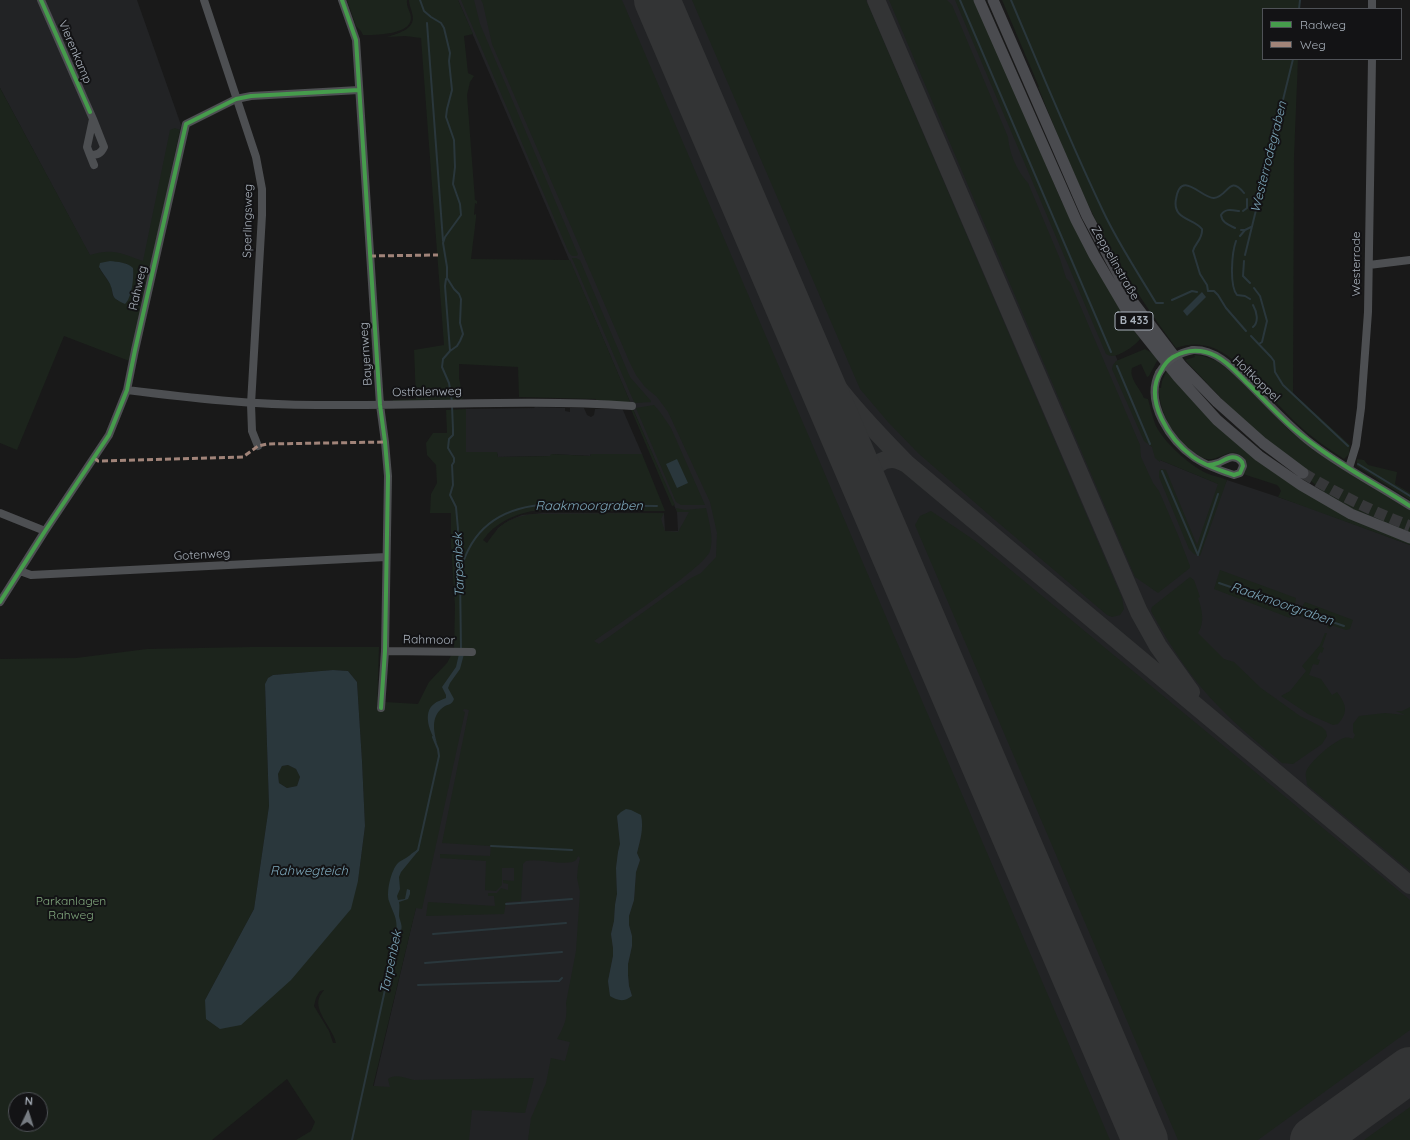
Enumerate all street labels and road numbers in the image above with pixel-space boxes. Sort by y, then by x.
street label: Vierenkamp [55,18,95,86]
street label: Sperlingsweg [240,184,256,258]
street label: Zeppelinstraße [1088,223,1142,303]
street label: Westerrode [1349,232,1363,296]
street label: Rahweg [126,264,150,312]
road number: B 433 [1115,312,1153,330]
street label: Bayernweg [357,322,375,386]
street label: Holtkoppel [1229,353,1283,405]
street label: Ostfalenweg [392,384,462,400]
street label: Gotenweg [173,546,231,564]
street label: Rahmoor [403,632,455,648]

